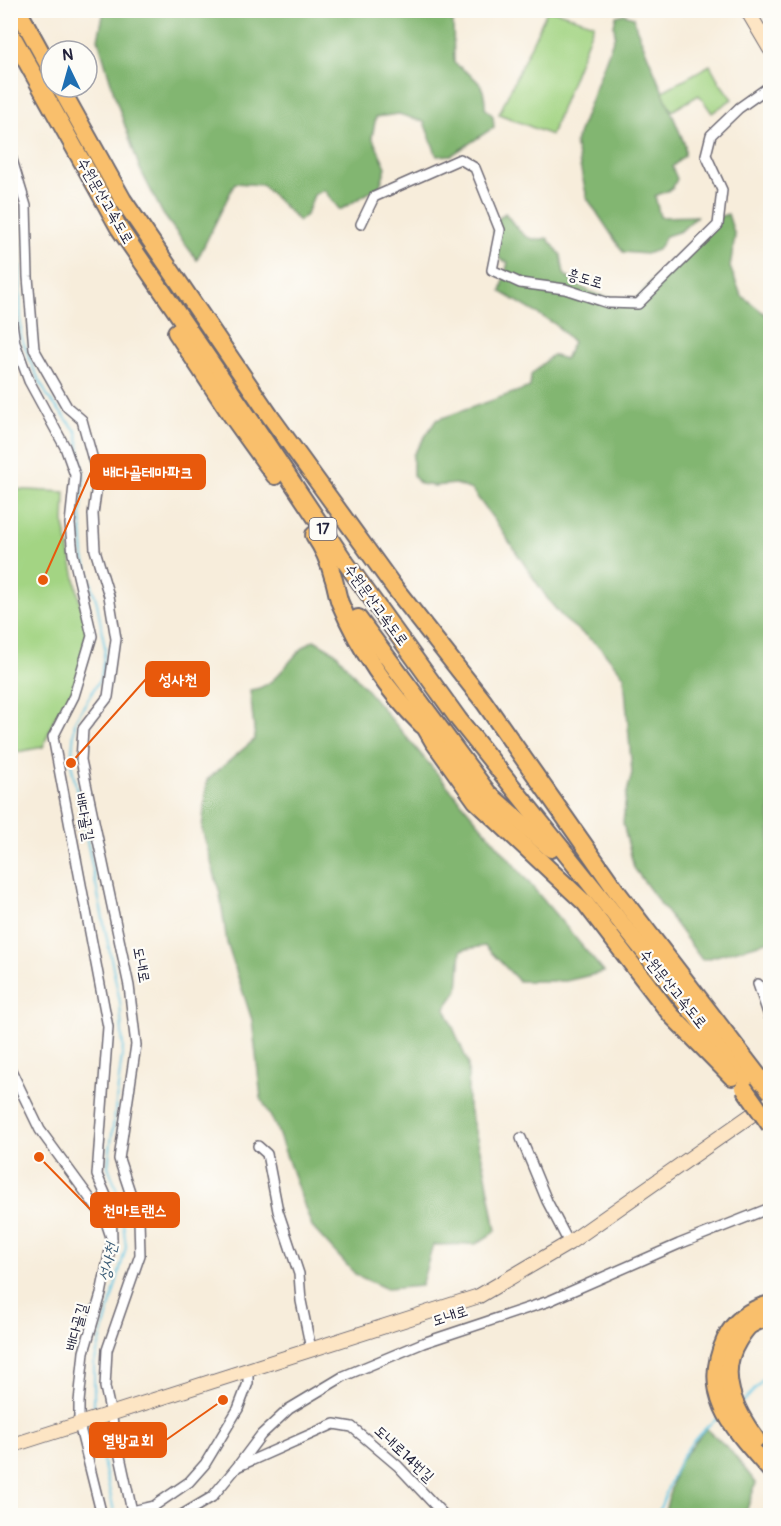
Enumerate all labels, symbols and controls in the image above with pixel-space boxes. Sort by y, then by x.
north arrow [39,39,99,99]
text: N [62,45,74,65]
street label: 수원문산고속도로 [73,154,137,248]
street label: 흥도로 [565,265,605,293]
callout: 배다골테마파크 [91,455,205,489]
text: 배다골테마파크 [103,463,193,483]
road number: 17 [310,518,336,540]
street label: 수원문산고속도로 [340,560,412,650]
callout: 성사천 [146,662,209,696]
text: 성사천 [159,670,197,690]
street label: 배다골길 [70,791,98,843]
street label: 도내로 [128,945,154,985]
street label: 수원문산고속도로 [635,945,711,1033]
callout: 천마트랜스 [91,1193,179,1227]
text: 천마트랜스 [103,1201,167,1221]
water label: 성사천 [94,1239,122,1283]
street label: 배다골길 [62,1301,92,1353]
street label: 도내로 [430,1301,470,1331]
street label: 도내로14번길 [370,1422,438,1486]
callout: 열방교회 [90,1423,166,1457]
text: 열방교회 [102,1431,154,1451]

